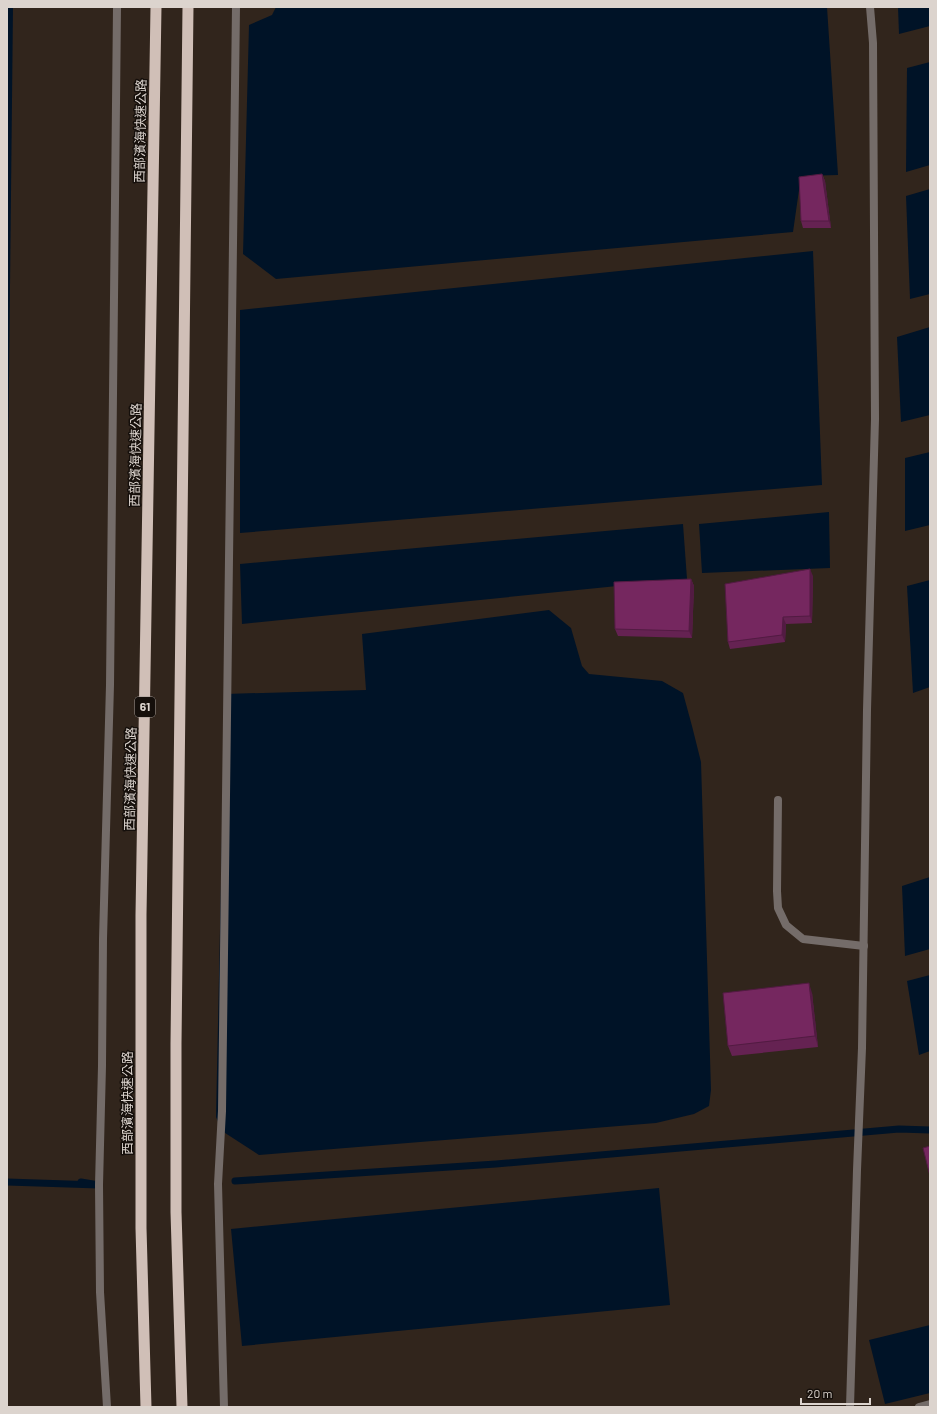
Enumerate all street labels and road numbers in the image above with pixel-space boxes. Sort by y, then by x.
street label: 西部濱海快速公路 [131,79,149,183]
street label: 西部濱海快速公路 [126,403,144,507]
road number: 61 [135,697,155,717]
street label: 西部濱海快速公路 [121,727,139,831]
street label: 西部濱海快速公路 [119,1051,135,1155]

